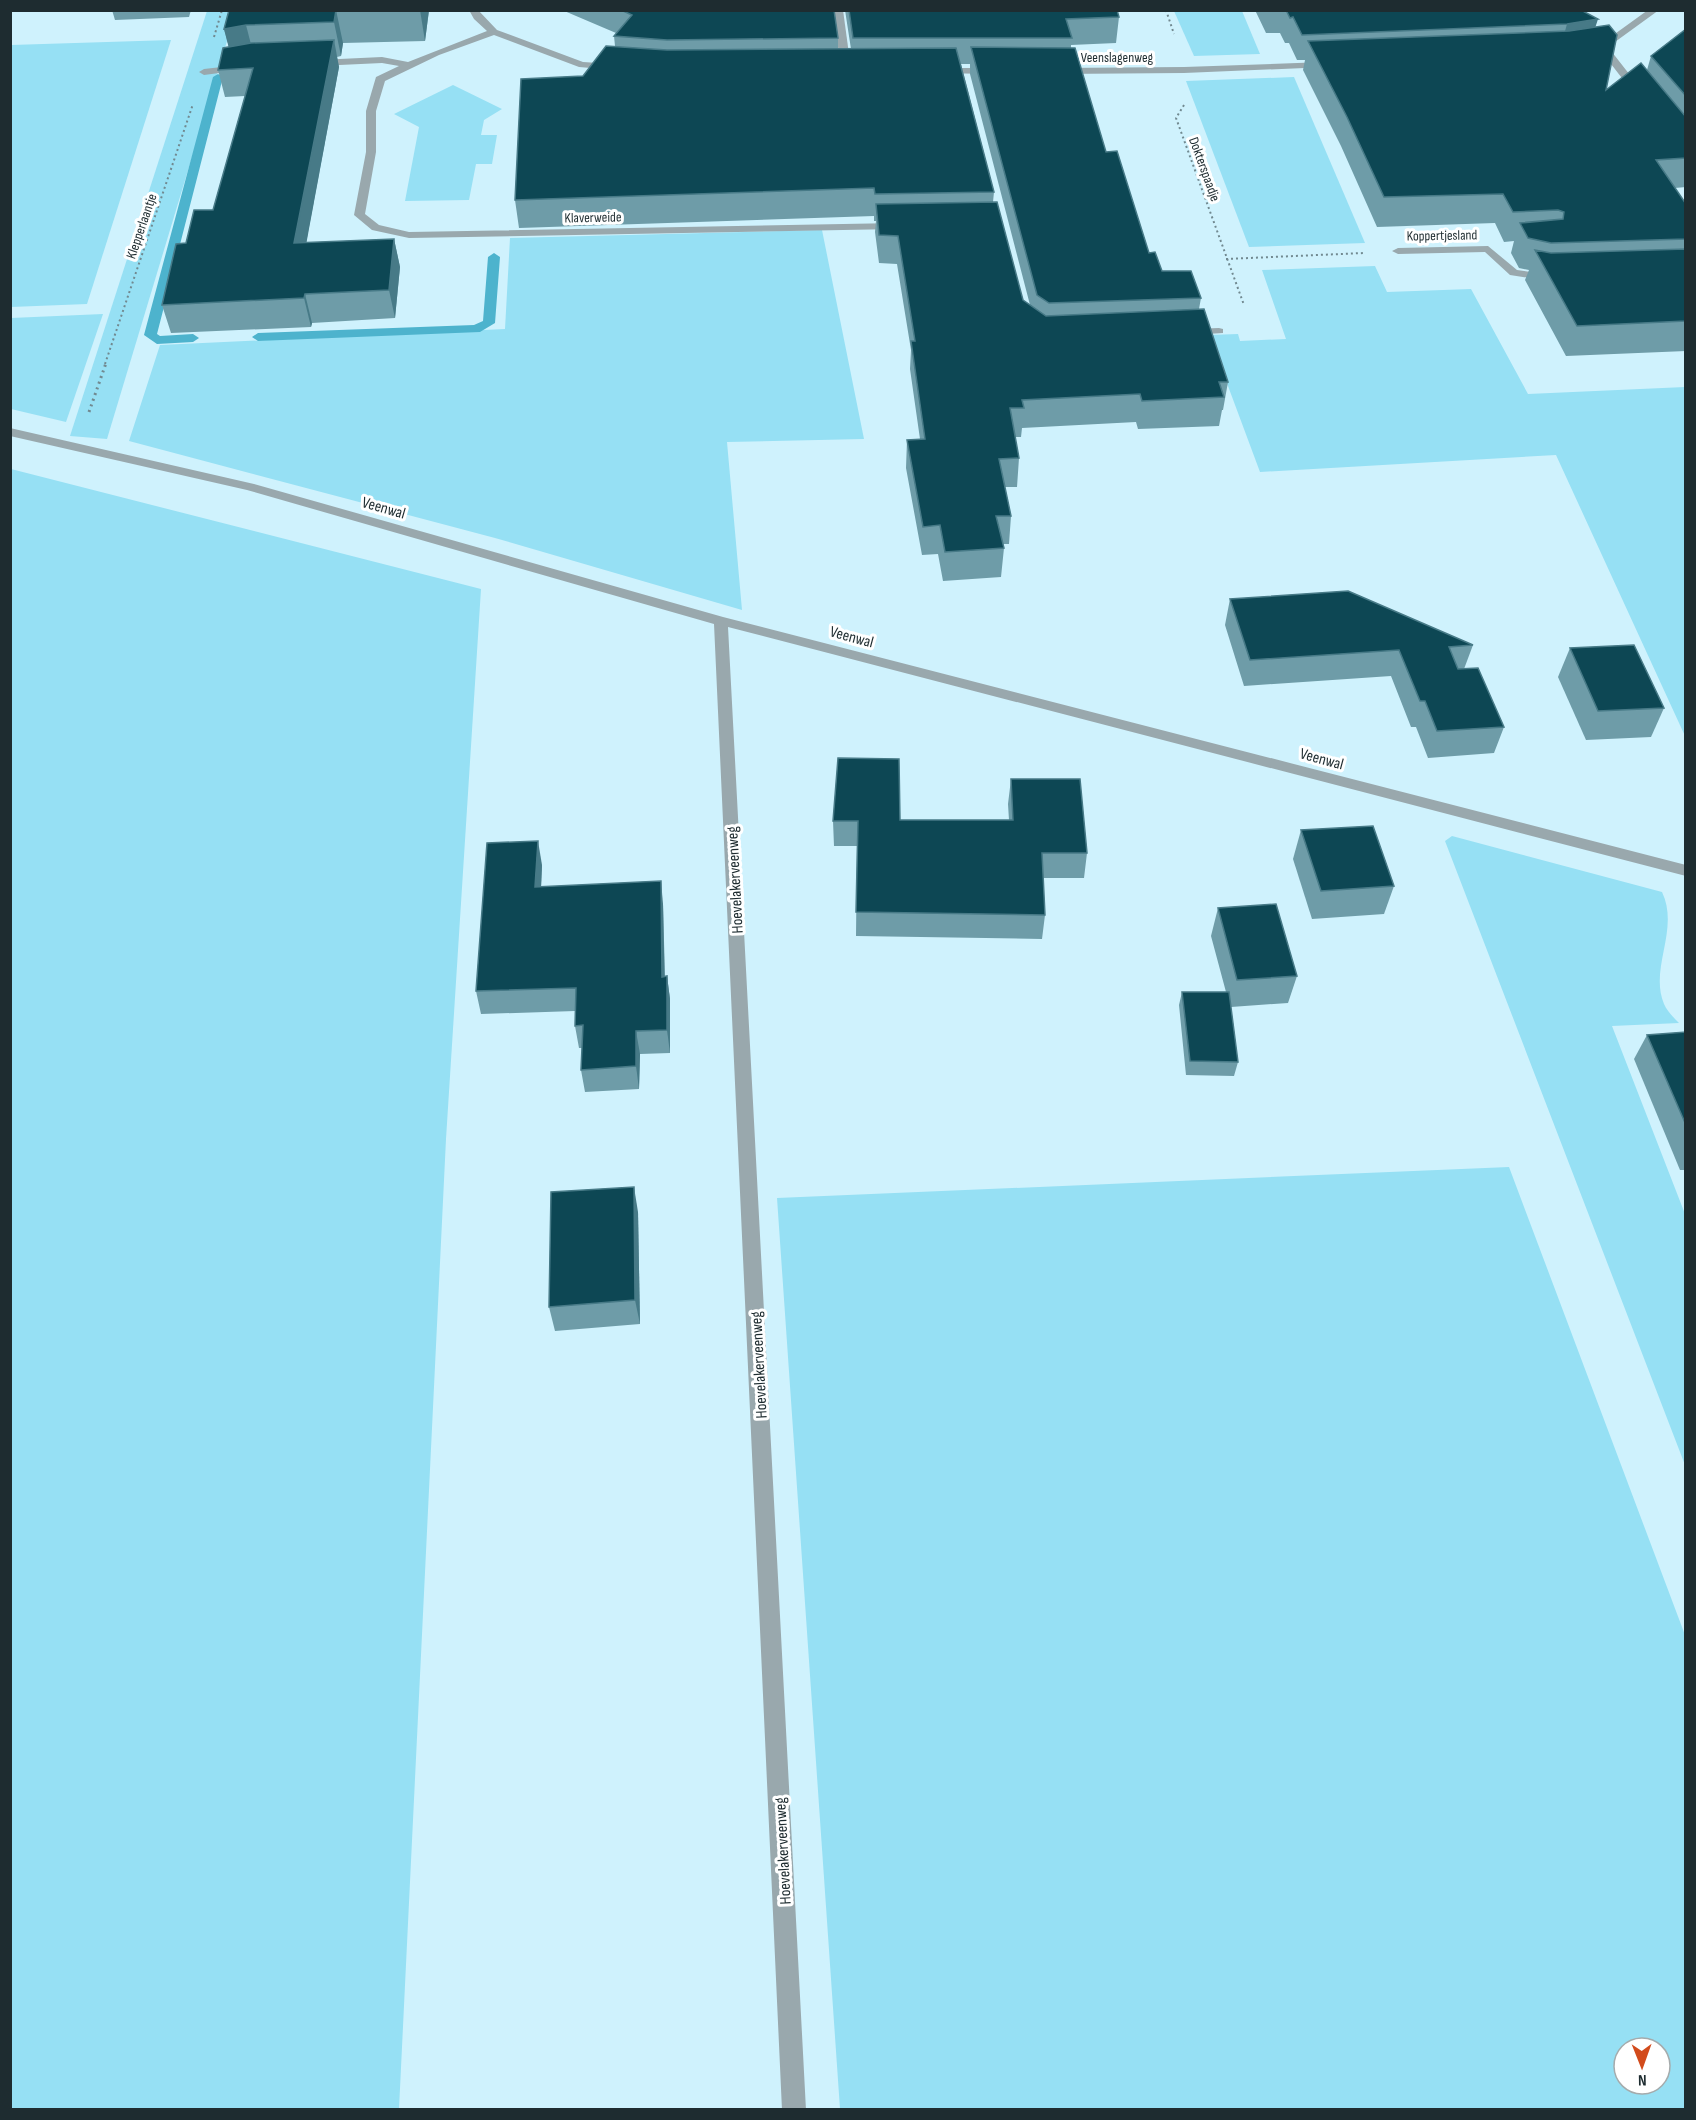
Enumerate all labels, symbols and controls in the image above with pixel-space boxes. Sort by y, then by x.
street label: Veenslagenweg [1081,49,1154,66]
street label: Dokterspaadje [1185,135,1224,204]
street label: Klepperlaantje [122,191,161,261]
street label: Klaverweide [564,209,622,226]
street label: Koppertjesland [1407,226,1478,245]
street label: Veenwal [360,493,408,524]
street label: Veenwal [828,623,875,652]
street label: Veenwal [1298,745,1345,774]
street label: Hoevelakerveenweg [723,826,748,934]
street label: Hoevelakerveenweg [747,1311,772,1419]
street label: Hoevelakerveenweg [771,1797,796,1905]
north arrow [1612,2036,1672,2096]
text: N [1638,2070,1647,2089]

